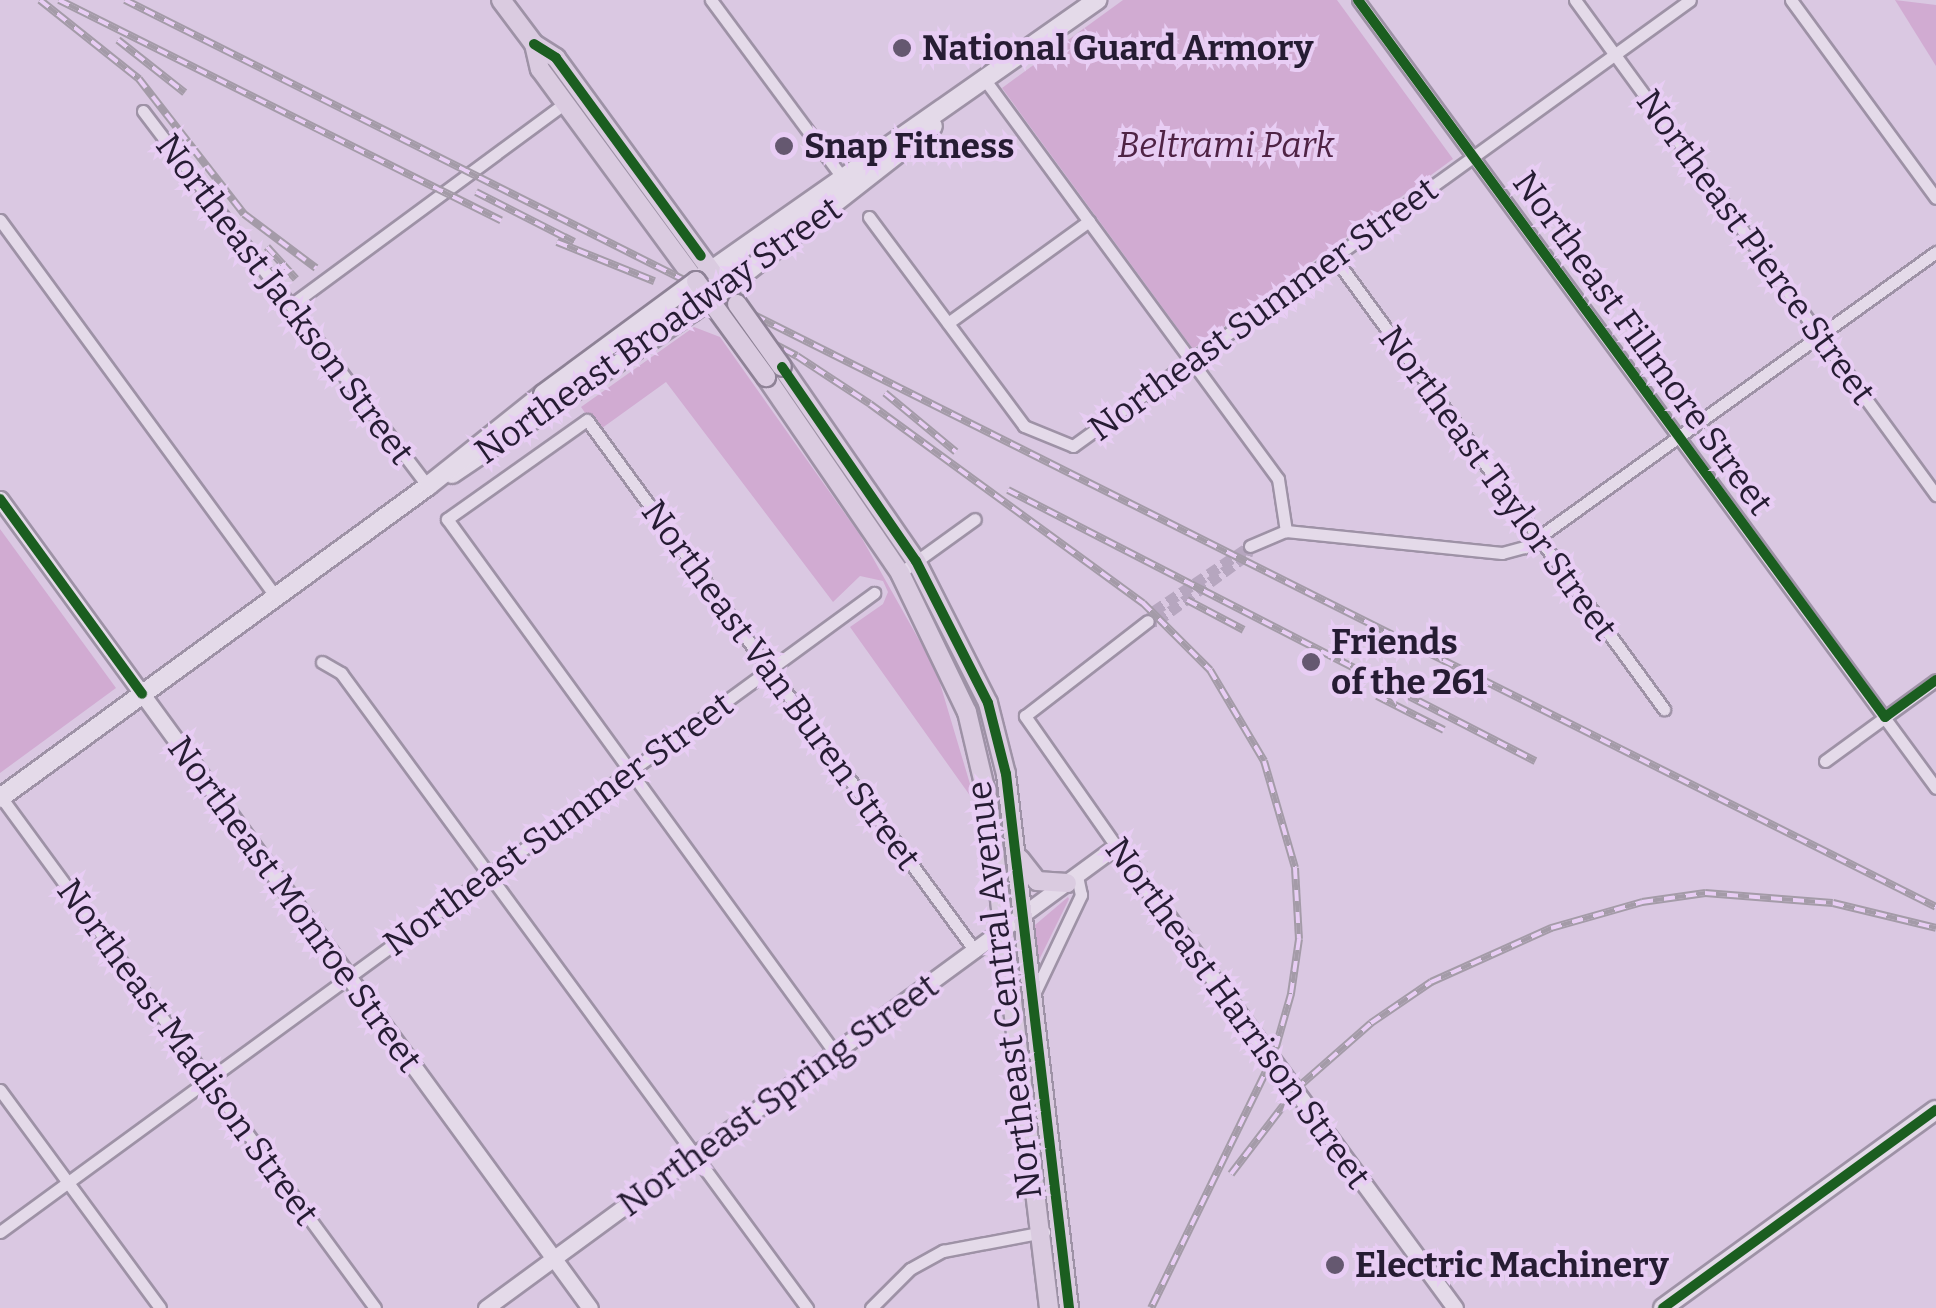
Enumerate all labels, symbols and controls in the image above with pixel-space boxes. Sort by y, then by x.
place label: National Guard Armory [922,27,1313,69]
marker: National Guard Armory [891,37,913,59]
street label: Northeast Pierce Street [1628,82,1884,412]
park label: Beltrami Park [1118,124,1334,166]
place label: Snap Fitness [804,125,1014,167]
street label: Northeast Jackson Street [147,126,423,472]
marker: Snap Fitness [773,135,795,157]
street label: Northeast Fillmore Street [1504,163,1782,523]
street label: Northeast Summer Street [1080,168,1446,450]
street label: Northeast Broadway Street [467,187,849,473]
street label: Northeast Taylor Street [1370,318,1626,648]
street label: Northeast Van Buren Street [633,492,929,878]
place label: Friends of the 261 [1331,621,1487,703]
marker: Friends of the 261 [1300,651,1322,673]
street label: Northeast Summer Street [375,683,741,965]
street label: Northeast Monroe Street [159,728,431,1080]
street label: Northeast Central Avenue [958,779,1050,1201]
street label: Northeast Harrison Street [1097,829,1379,1197]
street label: Northeast Madison Street [48,871,328,1233]
street label: Northeast Spring Street [610,965,946,1225]
place label: Electric Machinery [1355,1244,1669,1286]
marker: Electric Machinery [1324,1254,1346,1276]

